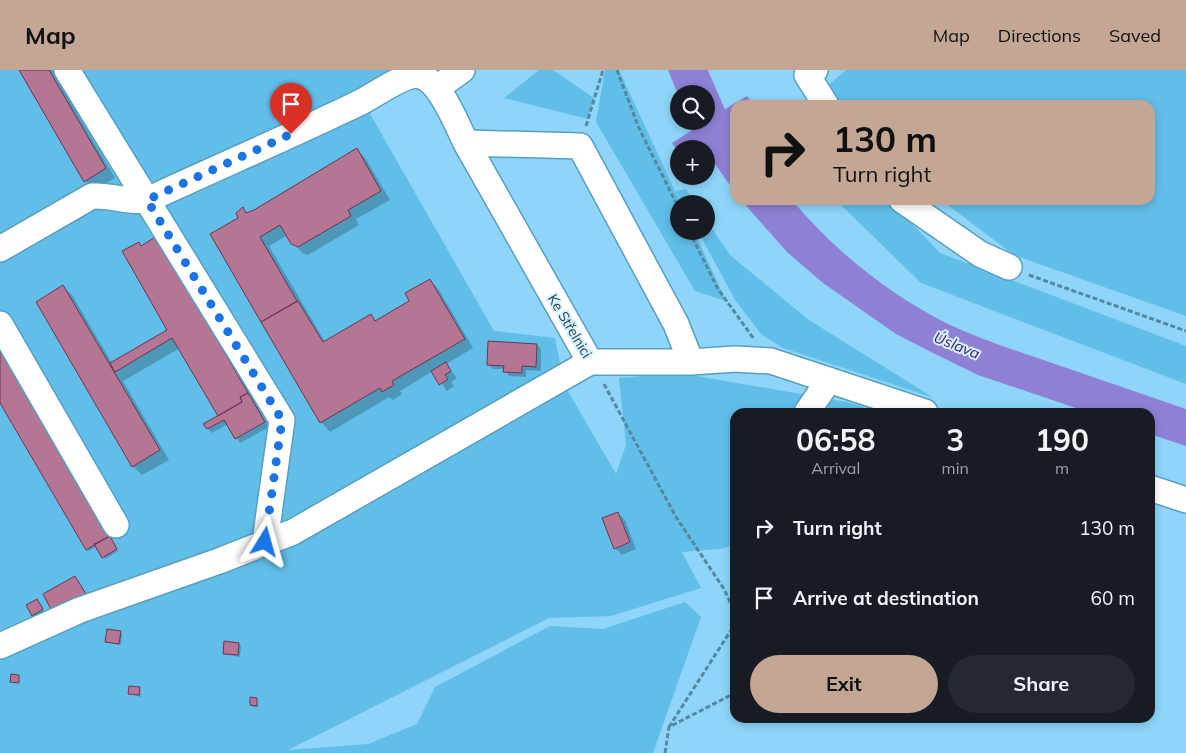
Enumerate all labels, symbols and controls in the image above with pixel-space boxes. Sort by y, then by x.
text: Map [25,20,76,50]
text: Map [933,24,970,47]
text: Directions [998,24,1081,47]
text: Saved [1109,24,1161,47]
pin [270,83,312,134]
map controls [670,85,715,240]
button: search [670,85,715,130]
icon: arrive [277,90,305,118]
text: 130 m [833,117,937,161]
icon: right [750,120,815,185]
button: + [670,140,715,185]
text: Turn right [833,160,931,188]
button: − [670,195,715,240]
street label: Ke Střelnici [544,291,596,361]
water label: Úslava [931,327,983,363]
text: 06:58 [796,421,876,459]
text: 3 [946,421,964,459]
text: 190 [1035,421,1089,459]
text: Arrival [811,458,860,478]
text: min [942,458,969,478]
text: m [1055,458,1069,478]
icon: right [750,514,778,542]
position arrow [238,515,290,567]
text: Turn right [793,516,882,540]
text: 130 m [1079,516,1135,540]
icon: arrive [750,584,778,612]
text: Arrive at destination [793,586,979,610]
text: 60 m [1091,586,1135,610]
button: Exit [750,655,938,713]
button: Share [948,655,1135,713]

